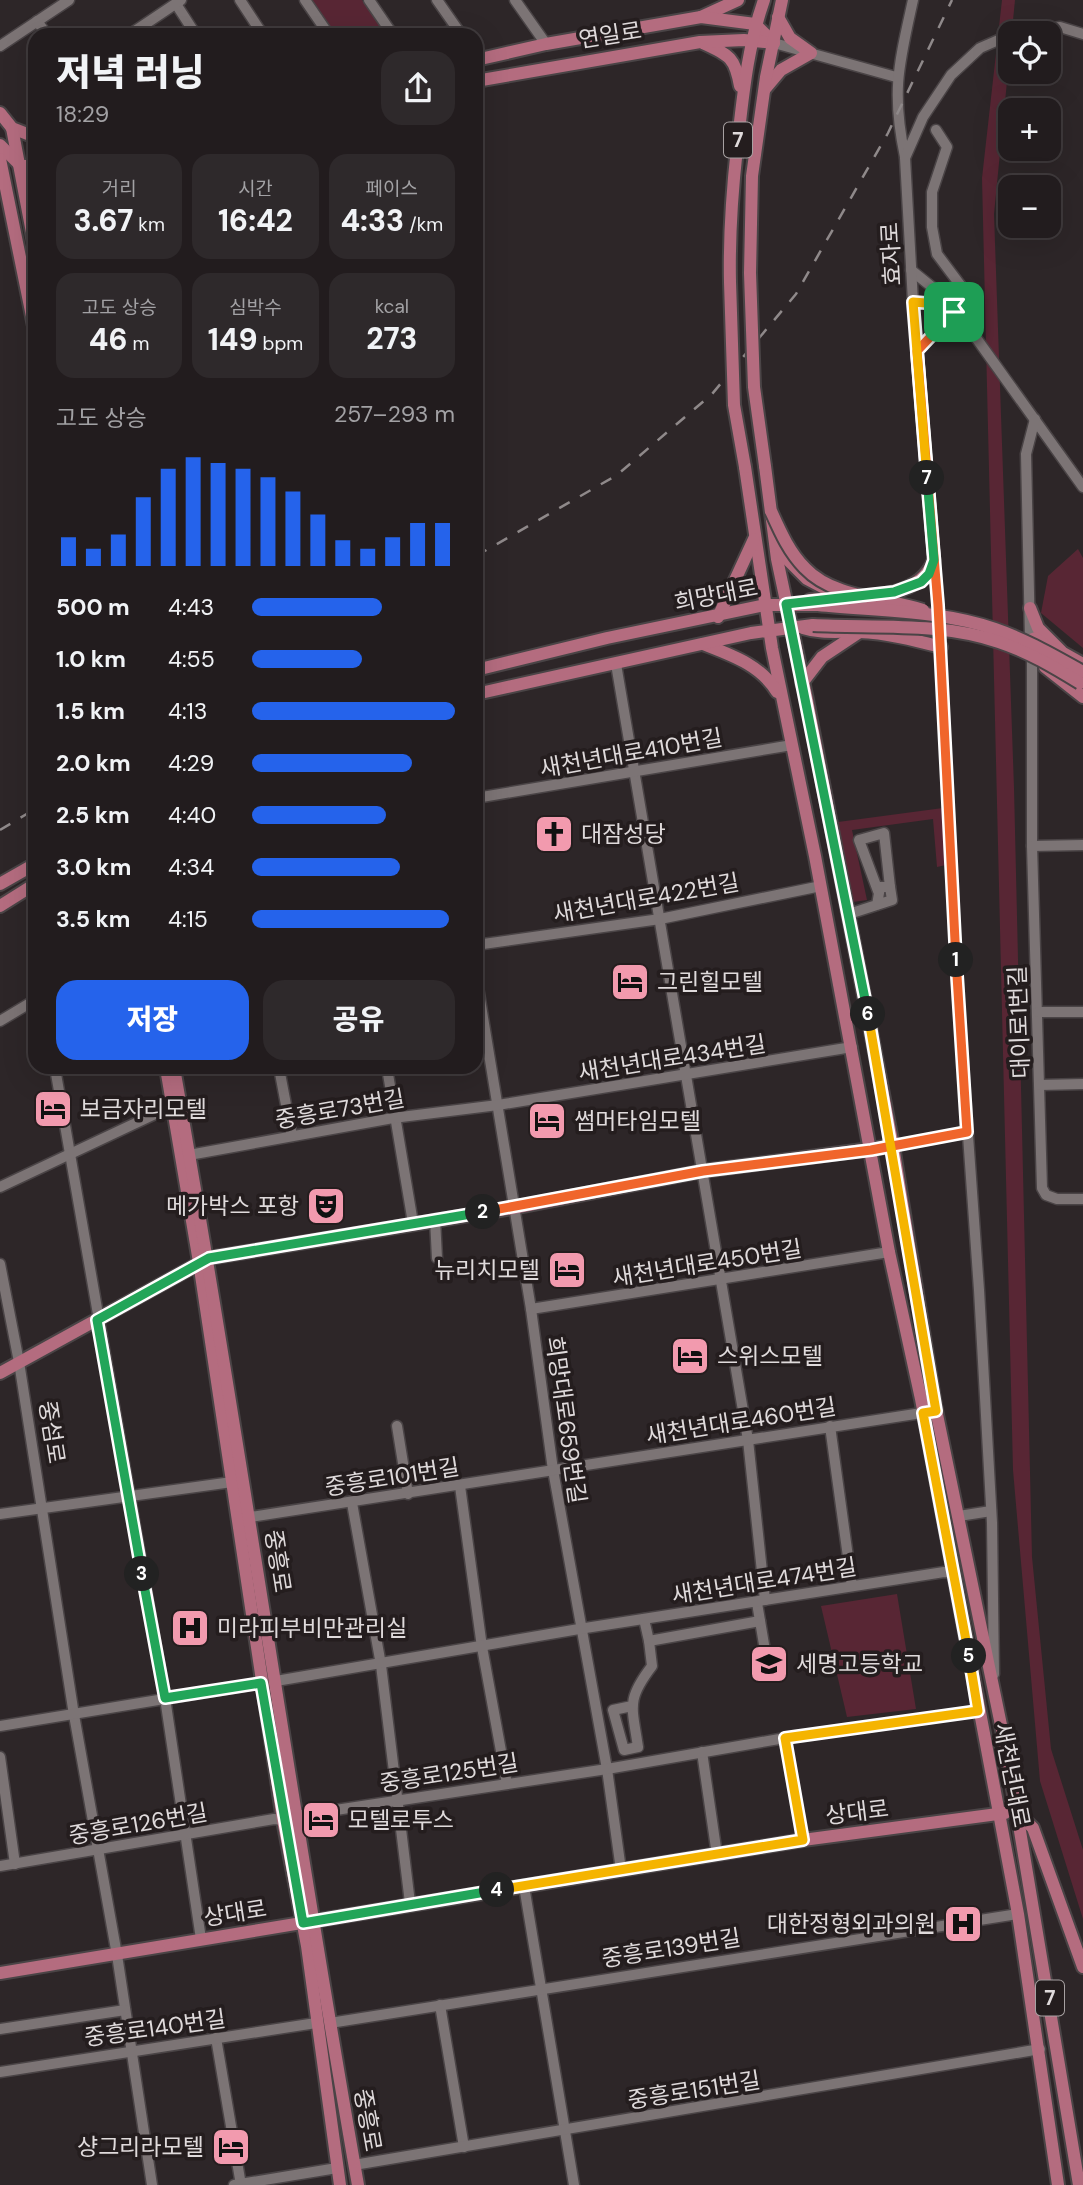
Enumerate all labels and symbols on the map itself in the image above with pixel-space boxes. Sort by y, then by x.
street label: 연일로 [576,15,644,55]
road number: 7 [724,122,752,158]
street label: 효자로 [874,222,908,286]
pin [924,282,984,342]
pin: 7 [909,461,944,496]
street label: 희망대로 [672,572,760,618]
street label: 새천년대로410번길 [537,722,725,784]
church icon: 대잠성당 [533,813,575,855]
place label: 대잠성당 [581,819,666,849]
street label: 새천년대로422번길 [551,867,741,929]
pin: 1 [939,942,974,978]
hotel icon: 그린힐모텔 [609,961,651,1003]
street label: 대이로1번길 [1002,965,1036,1079]
place label: 그린힐모텔 [657,967,763,997]
pin: 6 [850,996,886,1032]
street label: 새천년대로434번길 [576,1028,768,1088]
street label: 중흥로73번길 [273,1083,407,1135]
hotel icon: 보금자리모텔 [32,1088,74,1130]
place label: 보금자리모텔 [80,1094,207,1124]
hotel icon: 썸머타임모텔 [526,1100,568,1142]
place label: 썸머타임모텔 [574,1106,701,1136]
theatre icon: 메가박스 포항 [305,1185,347,1227]
place label: 메가박스 포항 [166,1191,299,1221]
pin: 2 [466,1194,500,1230]
street label: 새천년대로450번길 [610,1233,804,1293]
hotel icon: 뉴리치모텔 [546,1249,588,1291]
place label: 뉴리치모텔 [434,1255,540,1285]
street label: 희망대로659번길 [539,1334,593,1506]
hotel icon: 스위스모텔 [669,1335,711,1377]
place label: 스위스모텔 [717,1341,823,1371]
street label: 새천년대로460번길 [644,1391,838,1451]
street label: 중섬로 [32,1398,72,1466]
street label: 중흥로101번길 [323,1452,461,1502]
street label: 중흥로 [258,1527,298,1595]
street label: 새천년대로474번길 [669,1552,859,1610]
pin: 3 [124,1556,160,1592]
hospital icon: 미라피부비만관리실 [169,1607,211,1649]
place label: 미라피부비만관리실 [217,1613,407,1643]
pin: 5 [951,1638,986,1674]
school or university icon: 세명고등학교 [748,1643,790,1685]
place label: 세명고등학교 [796,1649,923,1679]
street label: 새천년대로 [987,1720,1037,1830]
street label: 중흥로125번길 [377,1747,521,1799]
street label: 상대로 [824,1793,890,1831]
street label: 중흥로126번길 [66,1797,210,1851]
hotel icon: 모텔로투스 [300,1799,342,1841]
place label: 모텔로투스 [348,1805,454,1835]
pin: 4 [480,1872,514,1908]
street label: 상대로 [201,1893,269,1933]
hospital icon: 대한정형외과의원 [942,1903,984,1945]
place label: 대한정형외과의원 [767,1909,936,1939]
street label: 중흥로139번길 [599,1922,743,1974]
road number: 7 [1036,1980,1064,2016]
street label: 중흥로140번길 [82,2003,228,2053]
street label: 중흥로151번길 [625,2065,763,2115]
street label: 중흥로 [348,2086,388,2154]
hotel icon: 샹그리라모텔 [210,2126,252,2168]
place label: 샹그리라모텔 [77,2132,204,2162]

